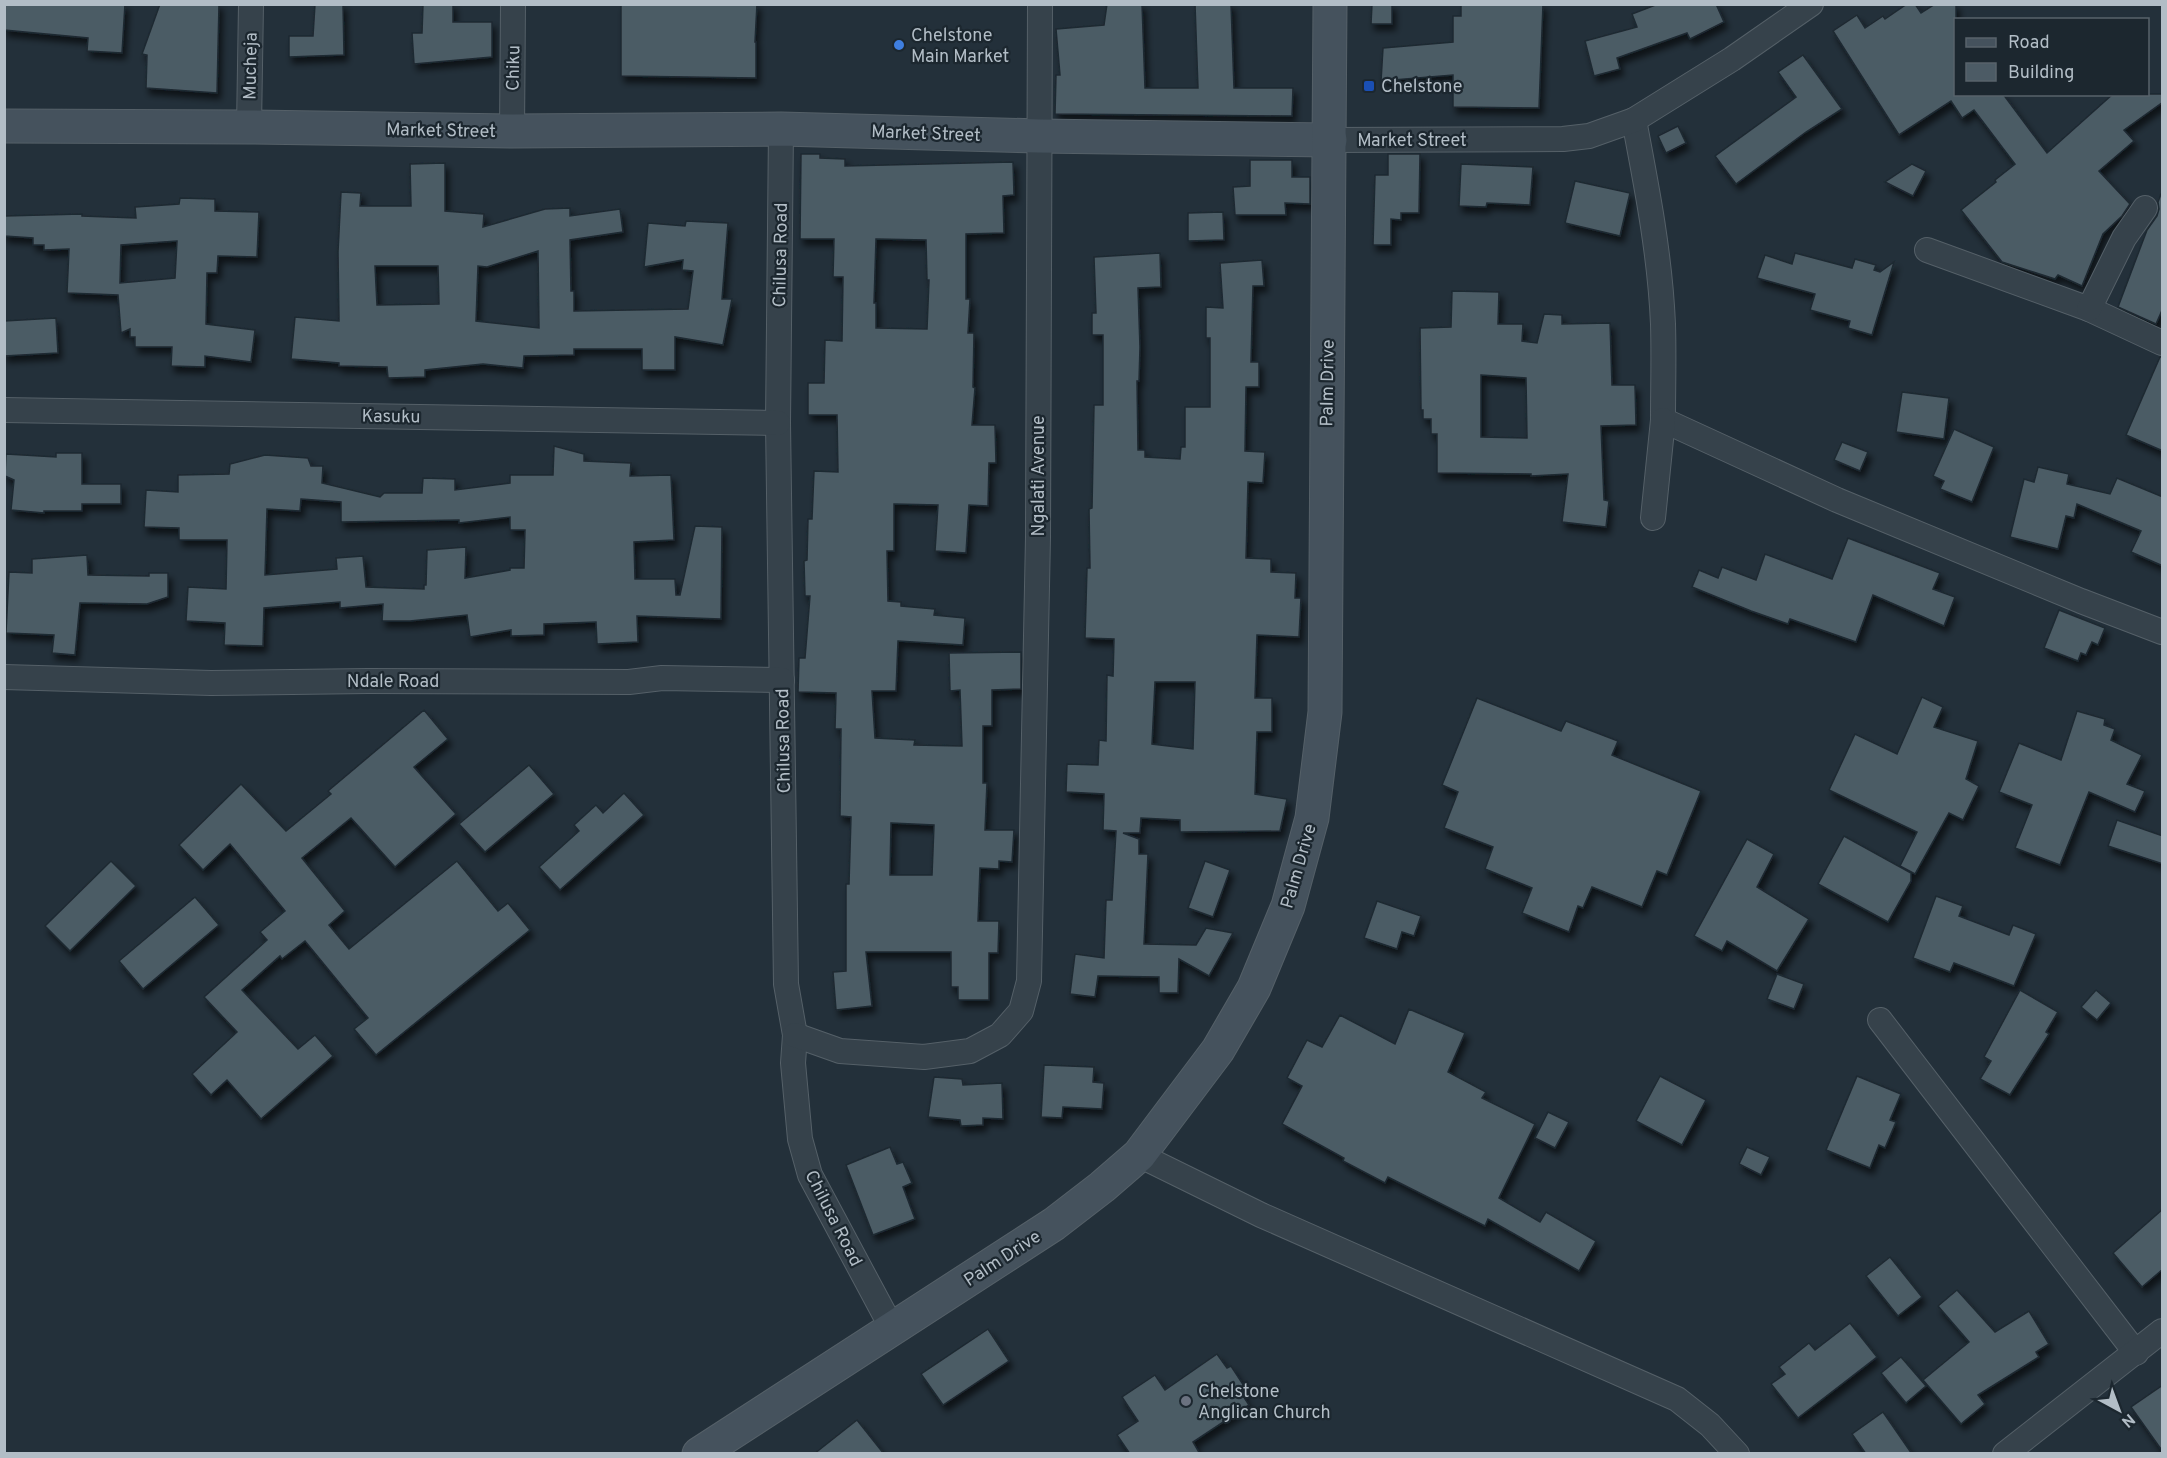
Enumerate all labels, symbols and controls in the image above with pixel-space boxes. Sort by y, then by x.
legend [1954,18,2149,96]
place label: Chelstone Main Market [911,25,1009,69]
street label: Mucheja [239,32,264,100]
text: Road [2008,32,2050,55]
marker: Chelstone Main Market [892,38,906,52]
street label: Chiku [503,45,526,91]
text: Building [2008,62,2074,85]
place label: Chelstone [1381,76,1462,99]
marker: Chelstone [1362,79,1376,93]
street label: Market Street [386,119,496,144]
street label: Market Street [871,121,981,148]
street label: Market Street [1357,130,1467,153]
street label: Chilusa Road [769,202,794,308]
street label: Palm Drive [1316,339,1341,427]
street label: Kasuku [361,405,421,430]
street label: Ngalati Avenue [1028,415,1051,537]
street label: Ndale Road [347,671,439,694]
street label: Chilusa Road [772,688,797,794]
street label: Palm Drive [1276,821,1323,912]
street label: Chilusa Road [799,1167,867,1271]
street label: Palm Drive [960,1226,1046,1293]
north arrow [2089,1380,2149,1440]
place label: Chelstone Anglican Church [1198,1381,1331,1425]
marker: Chelstone Anglican Church [1179,1394,1193,1408]
text: N [2117,1408,2138,1431]

